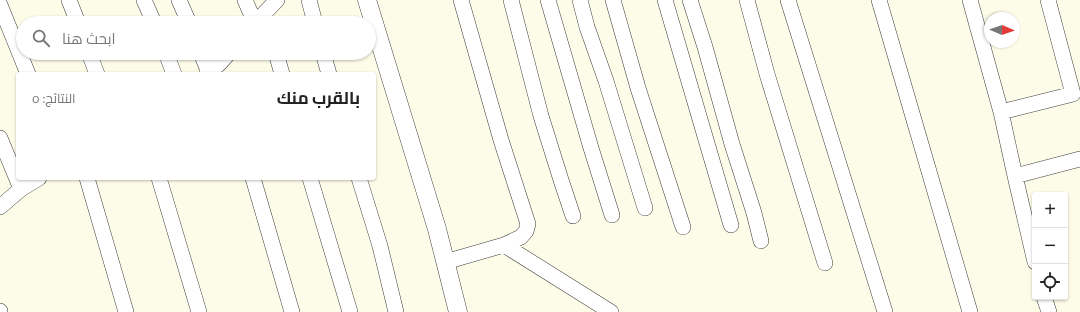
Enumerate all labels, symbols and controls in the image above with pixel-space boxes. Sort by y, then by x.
north arrow [984,12,1020,48]
search box [16,16,376,60]
icon: search [30,27,52,49]
text: ابحث هنا [62,30,116,48]
text: بالقرب منك [277,88,360,108]
text: النتائج: 0 [32,91,76,106]
map controls [1032,192,1068,300]
button: + [1032,192,1068,228]
button: − [1032,228,1068,264]
button: locate [1032,264,1068,300]

